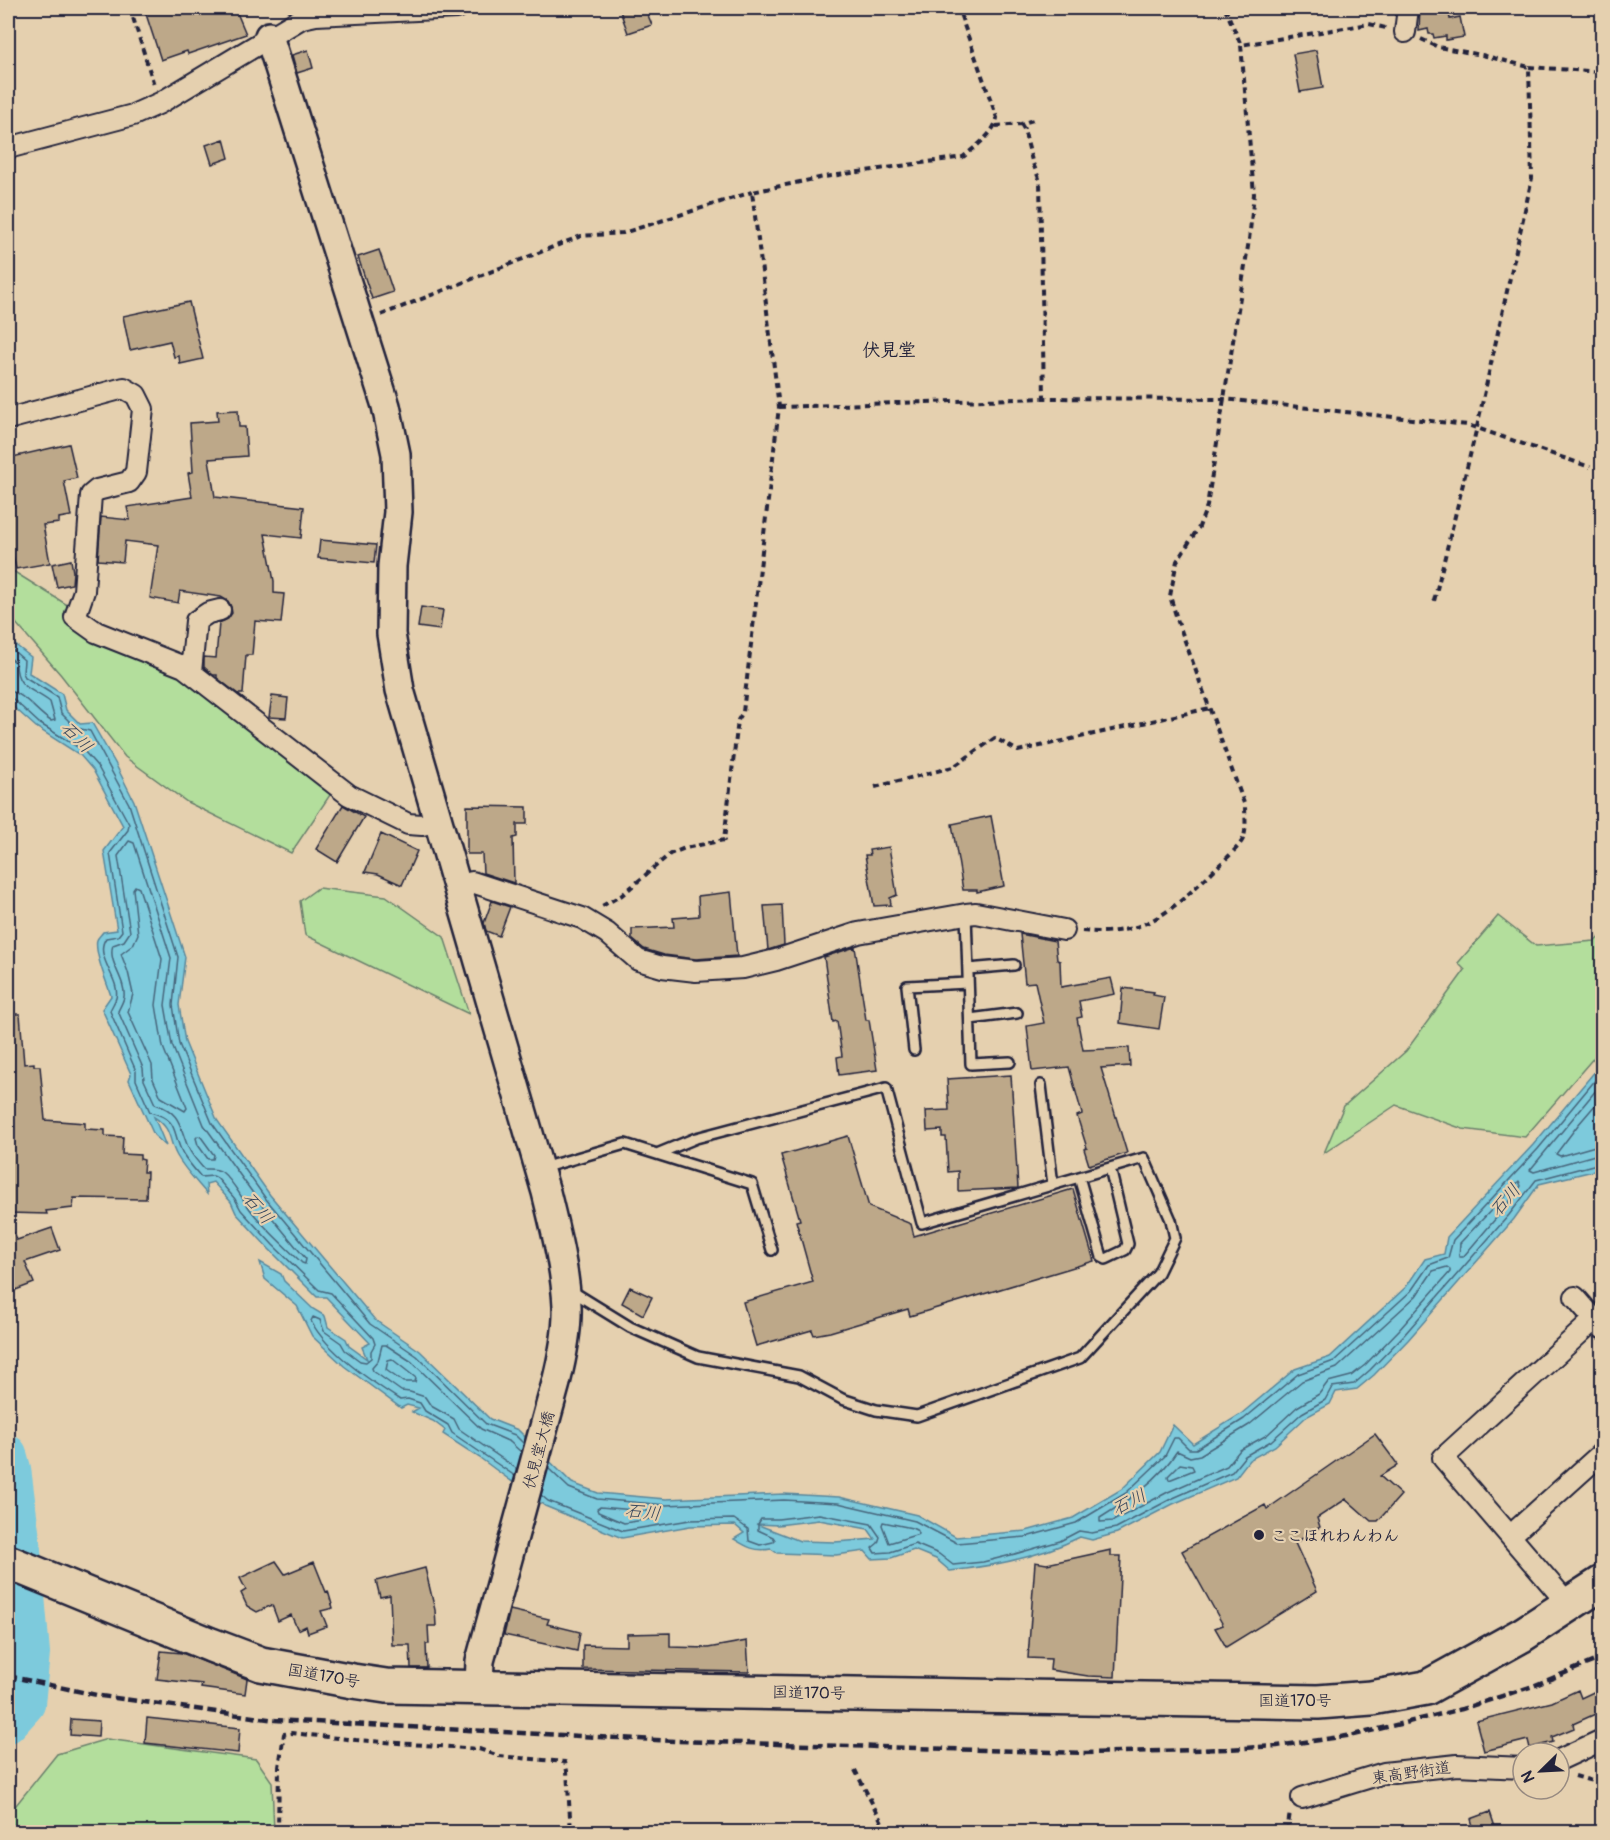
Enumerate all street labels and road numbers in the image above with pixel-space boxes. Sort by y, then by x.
street label: 伏見堂大橋 [519,1409,559,1491]
street label: 国道170号 [286,1660,362,1692]
street label: 国道170号 [772,1682,846,1704]
street label: 国道170号 [1258,1691,1332,1711]
street label: 東高野街道 [1370,1758,1452,1788]

